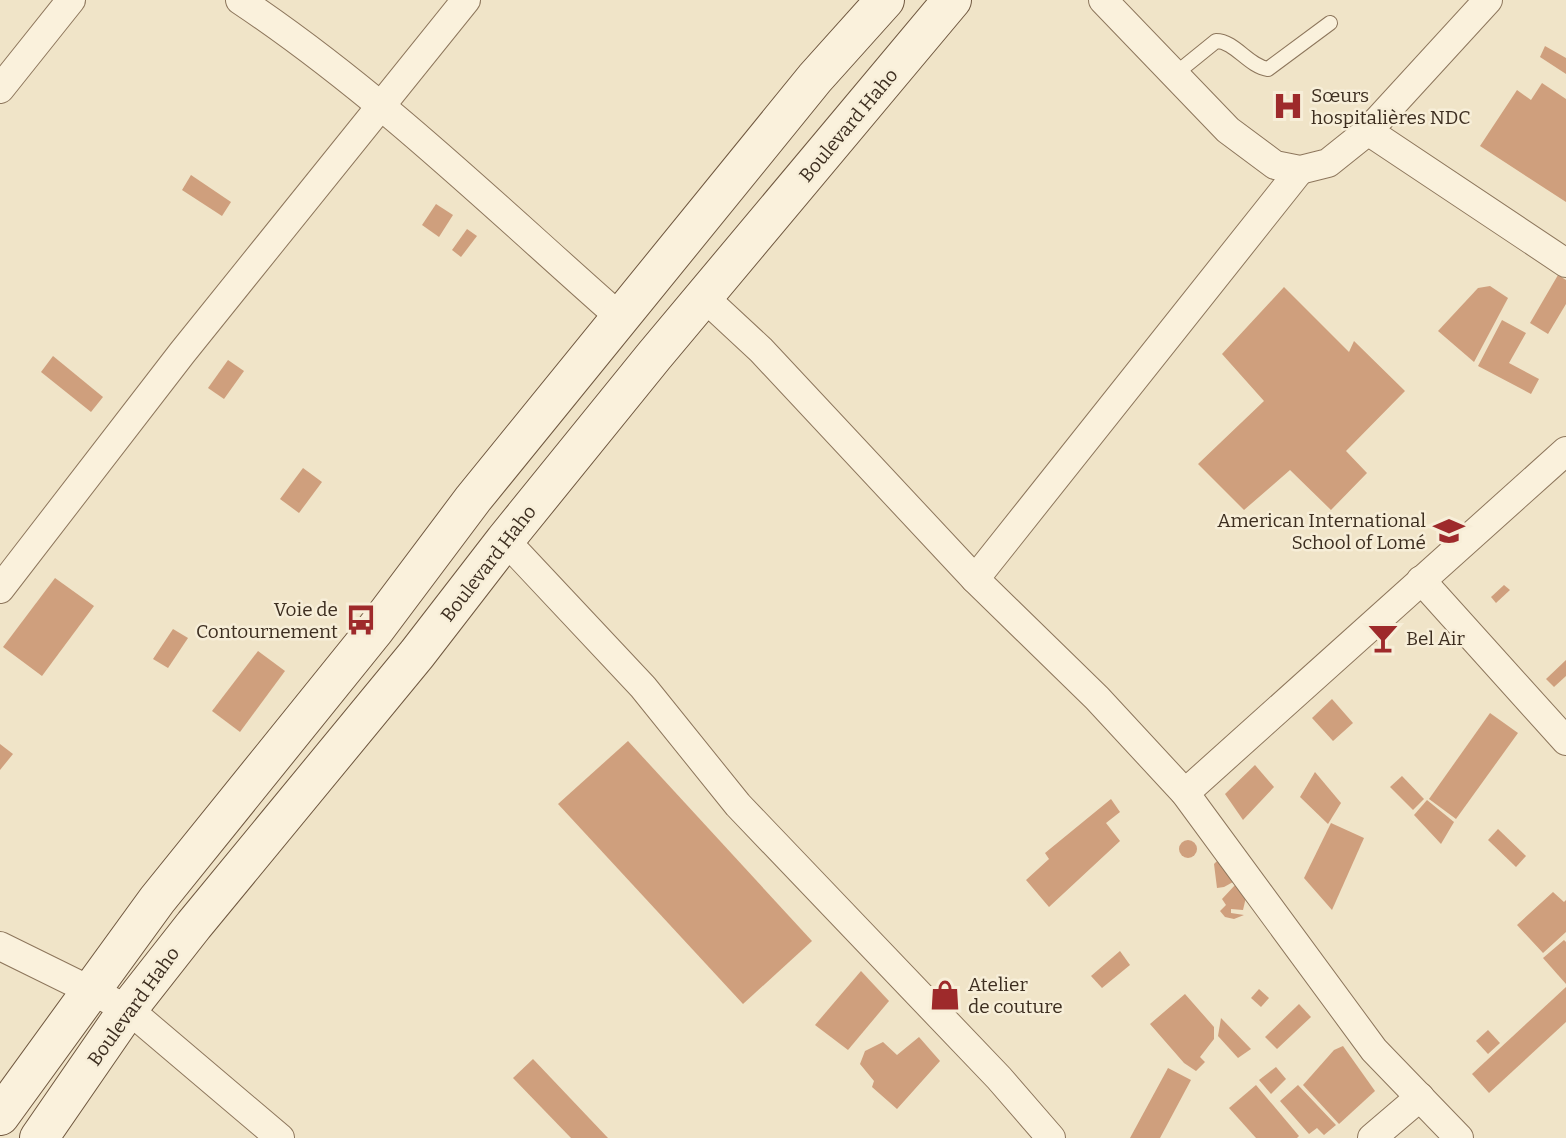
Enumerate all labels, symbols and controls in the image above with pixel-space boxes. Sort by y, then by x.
street label: Boulevard Haho [794,64,903,187]
place label: Sœurs hospitalières NDC [1311,84,1471,129]
hospital icon: Sœurs hospitalières NDC [1271,89,1305,123]
street label: Boulevard Haho [436,501,541,626]
place label: American International School of Lomé [1217,509,1426,554]
school or university icon: American International School of Lomé [1432,514,1466,548]
place label: Voie de Contournement [196,598,338,643]
bus stop icon: Voie de Contournement [344,603,378,637]
bar icon: Bel Air [1366,621,1400,655]
place label: Bel Air [1406,627,1465,650]
street label: Boulevard Haho [83,942,184,1070]
place label: Atelier de couture [968,973,1063,1018]
shop icon: Atelier de couture [928,978,962,1012]

